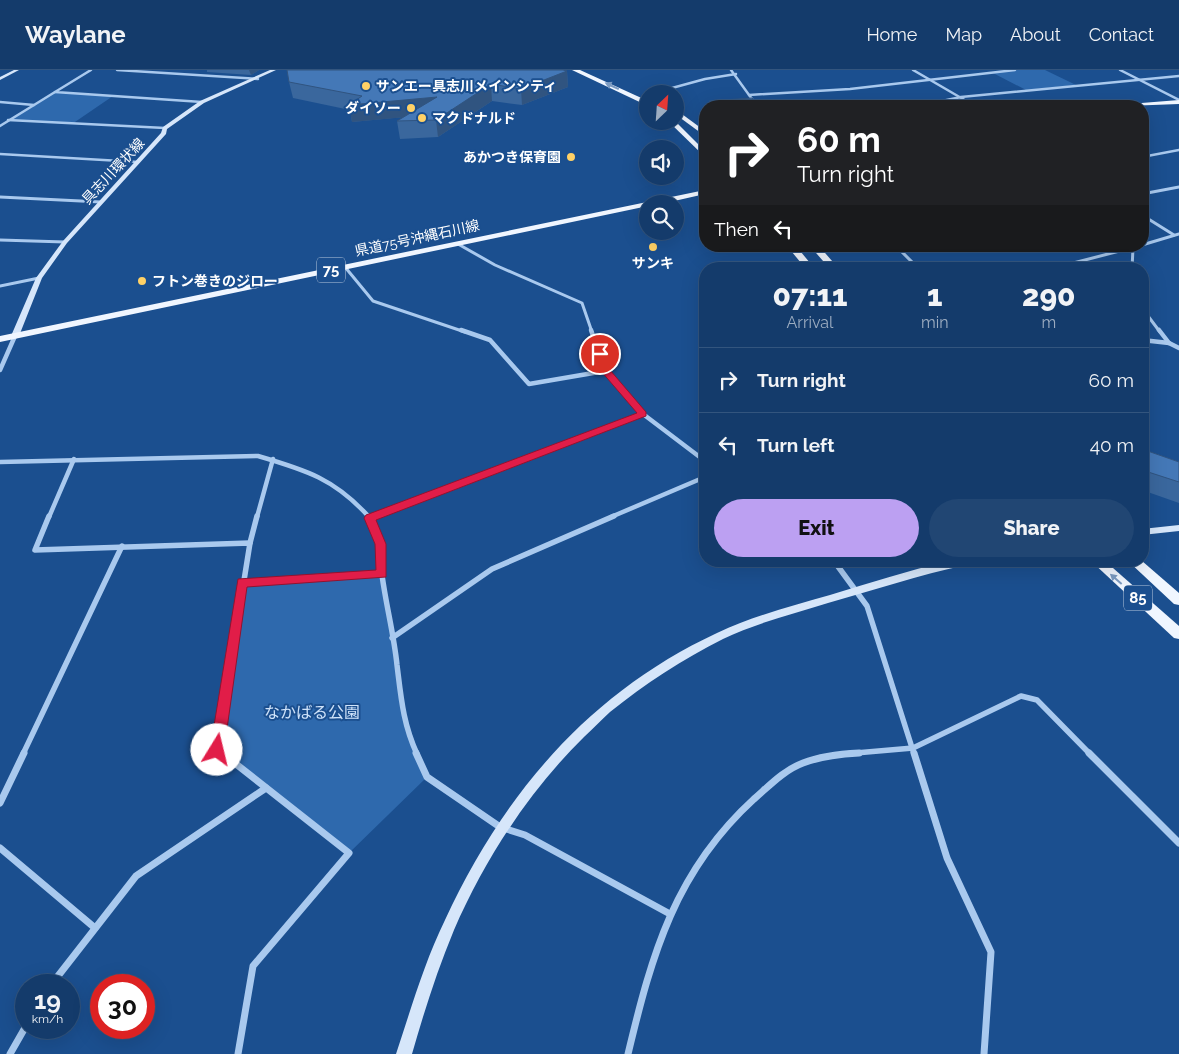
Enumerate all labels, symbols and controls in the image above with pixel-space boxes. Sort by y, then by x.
text: Waylane [25,20,126,49]
text: Home [866,24,917,45]
text: Map [945,24,982,45]
text: About [1010,24,1061,45]
text: Contact [1089,24,1154,45]
place label: サンエー具志川メインシティ [376,78,557,94]
marker: サンエー具志川メインシティ [360,80,372,92]
one-way arrow [605,81,619,89]
north arrow [639,85,684,130]
map controls [639,85,684,240]
place label: ダイソー [345,100,401,116]
marker: ダイソー [405,102,417,114]
place label: マクドナルド [432,110,516,126]
marker: マクドナルド [416,112,428,124]
text: 60 m [797,119,881,160]
icon: right [714,120,779,185]
street label: 具志川環状線 [79,135,147,207]
button: sound [639,140,684,185]
place label: あかつき保育園 [463,149,561,165]
marker: あかつき保育園 [565,151,577,163]
text: Turn right [797,161,894,187]
button: search [639,195,684,240]
icon: left [769,215,797,243]
street label: 県道75号沖縄石川線 [353,217,481,259]
text: Then [714,218,759,240]
marker: サンキ [647,241,659,253]
place label: サンキ [632,255,674,271]
road number: 75 [317,258,345,282]
place label: フトン巻きのジロー [152,273,278,289]
marker: フトン巻きのジロー [136,275,148,287]
text: 07:11 [772,278,847,313]
text: 1 [927,278,943,313]
text: 290 [1022,278,1075,313]
text: Arrival [787,313,833,332]
text: min [921,313,949,332]
text: m [1041,313,1056,332]
pin [579,333,621,375]
icon: arrive [586,340,614,368]
icon: right [714,366,742,394]
text: Turn right [757,369,846,391]
text: 60 m [1089,369,1134,391]
icon: left [714,431,742,459]
text: Turn left [757,434,834,456]
text: 40 m [1090,434,1134,456]
button: Exit [714,499,919,557]
button: Share [929,499,1134,557]
one-way arrow [1110,573,1123,584]
road number: 85 [1124,586,1152,610]
park label: なかばる公園 [264,703,360,722]
position arrow [190,723,242,775]
speed limit sign: 30 [90,974,155,1039]
text: 19 [34,985,61,1015]
text: km/h [32,1012,63,1026]

